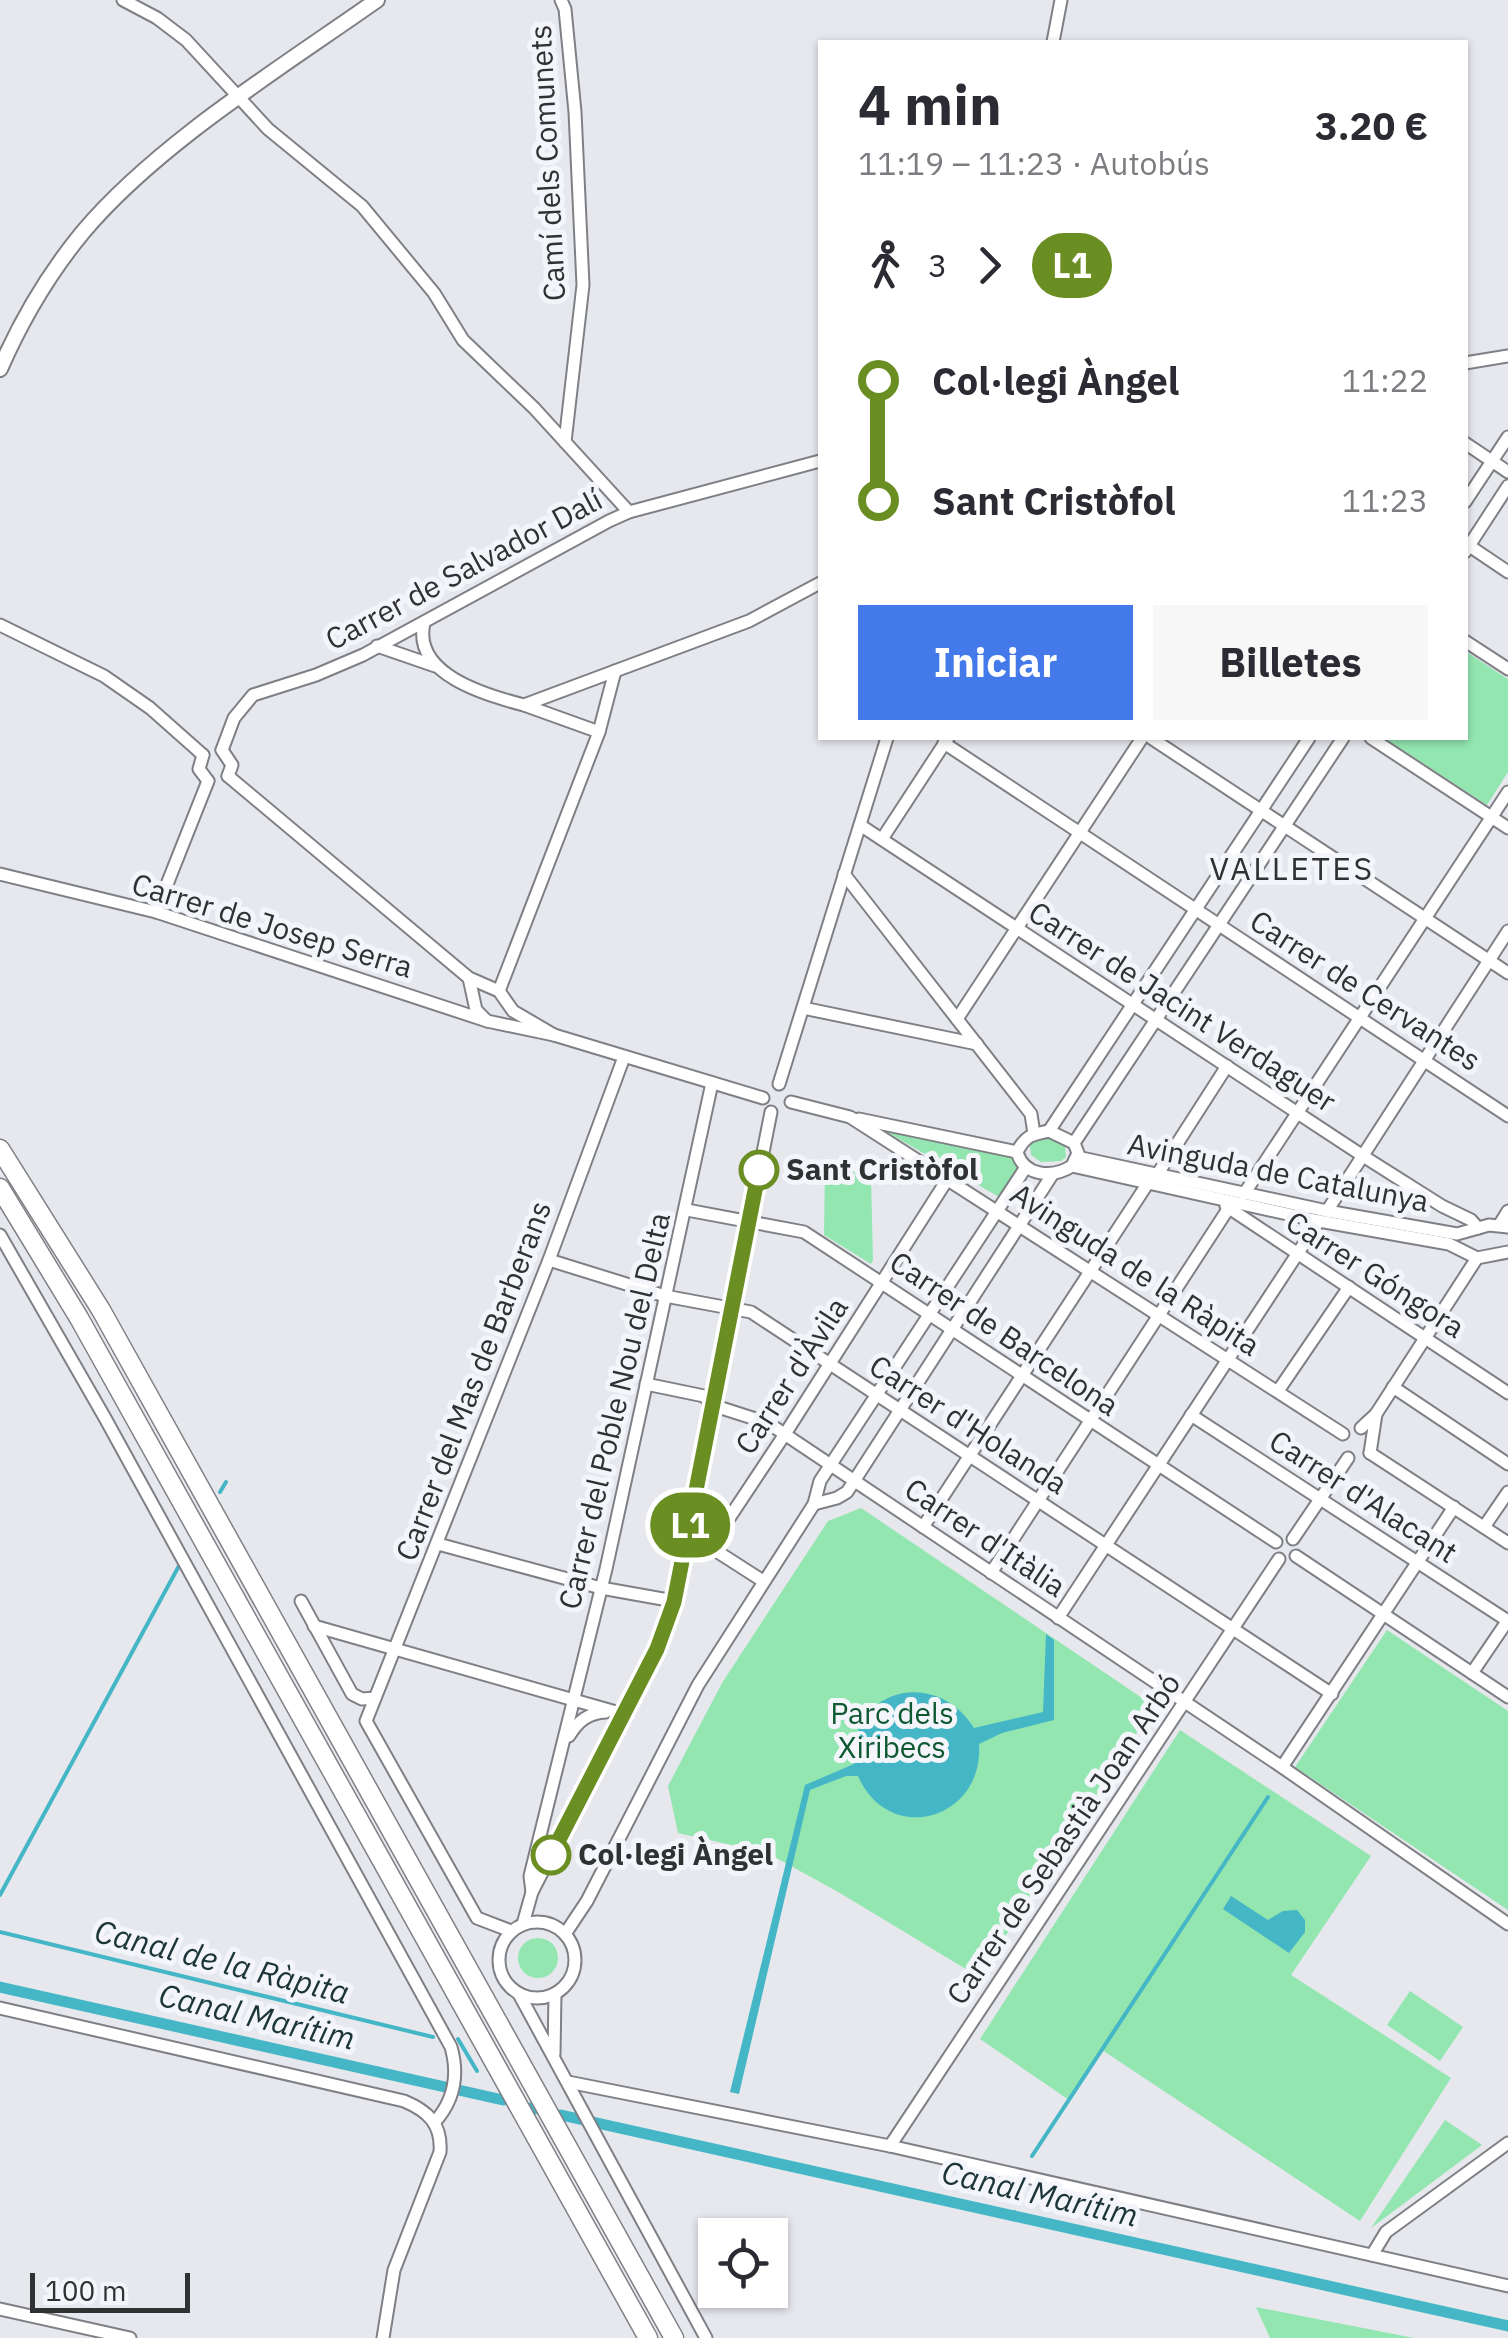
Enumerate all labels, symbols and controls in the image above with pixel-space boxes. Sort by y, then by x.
street label: Camí dels Comunets [520,24,573,302]
text: 4 min [858,69,1002,140]
text: 3.20 € [1315,101,1428,150]
text: 11:19 – 11:23 · Autobús [858,142,1210,184]
icon: walk [858,238,913,293]
icon: forward [962,238,1017,293]
text: L1 [1052,242,1092,288]
text: 3 [928,244,947,286]
text: Col·legi Àngel [932,356,1179,405]
text: 11:22 [1342,359,1428,401]
text: Sant Cristòfol [932,476,1175,525]
street label: Carrer de Salvador Dalí [318,479,609,658]
text: 11:23 [1342,479,1428,521]
button: Iniciar [858,605,1133,720]
button: Billetes [1153,605,1428,720]
district label: VALLETES [1210,847,1374,889]
street label: Carrer de Josep Serra [127,863,418,986]
street label: Carrer de Jacint Verdaguer [1022,892,1344,1120]
street label: Carrer de Cervantes [1243,901,1489,1079]
street label: Avinguda de Catalunya [1124,1123,1432,1220]
place label: Sant Cristòfol [786,1149,978,1188]
marker: Sant Cristòfol [740,1151,778,1189]
street label: Avinguda de la Ràpita [1004,1173,1268,1364]
street label: Carrer del Mas de Barberans [386,1195,559,1566]
street label: Carrer Góngora [1279,1202,1472,1346]
street label: Carrer del Poble Nou del Delta [549,1208,678,1613]
street label: Carrer de Barcelona [883,1242,1127,1424]
street label: Carrer d'Àvila [726,1289,856,1461]
street label: Carrer d'Holanda [862,1345,1075,1502]
street label: Carrer d'Alacant [1262,1420,1465,1571]
street label: Carrer d'Itàlia [898,1469,1074,1605]
line badge: L1 [645,1492,735,1558]
text: L1 [670,1502,710,1548]
street label: Carrer de Sebastià Joan Arbó [937,1665,1188,2011]
park label: Parc dels Xiribecs [830,1693,954,1766]
place label: Col·legi Àngel [578,1834,773,1873]
marker: Col·legi Àngel [532,1836,570,1874]
water label: Canal de la Ràpita [91,1909,354,2013]
water label: Canal Marítim [155,1973,359,2059]
water label: Canal Marítim [938,2150,1142,2236]
map controls [698,2218,788,2308]
button: locate [698,2218,788,2308]
scale bar [30,2268,190,2312]
text: 100 m [45,2272,126,2309]

